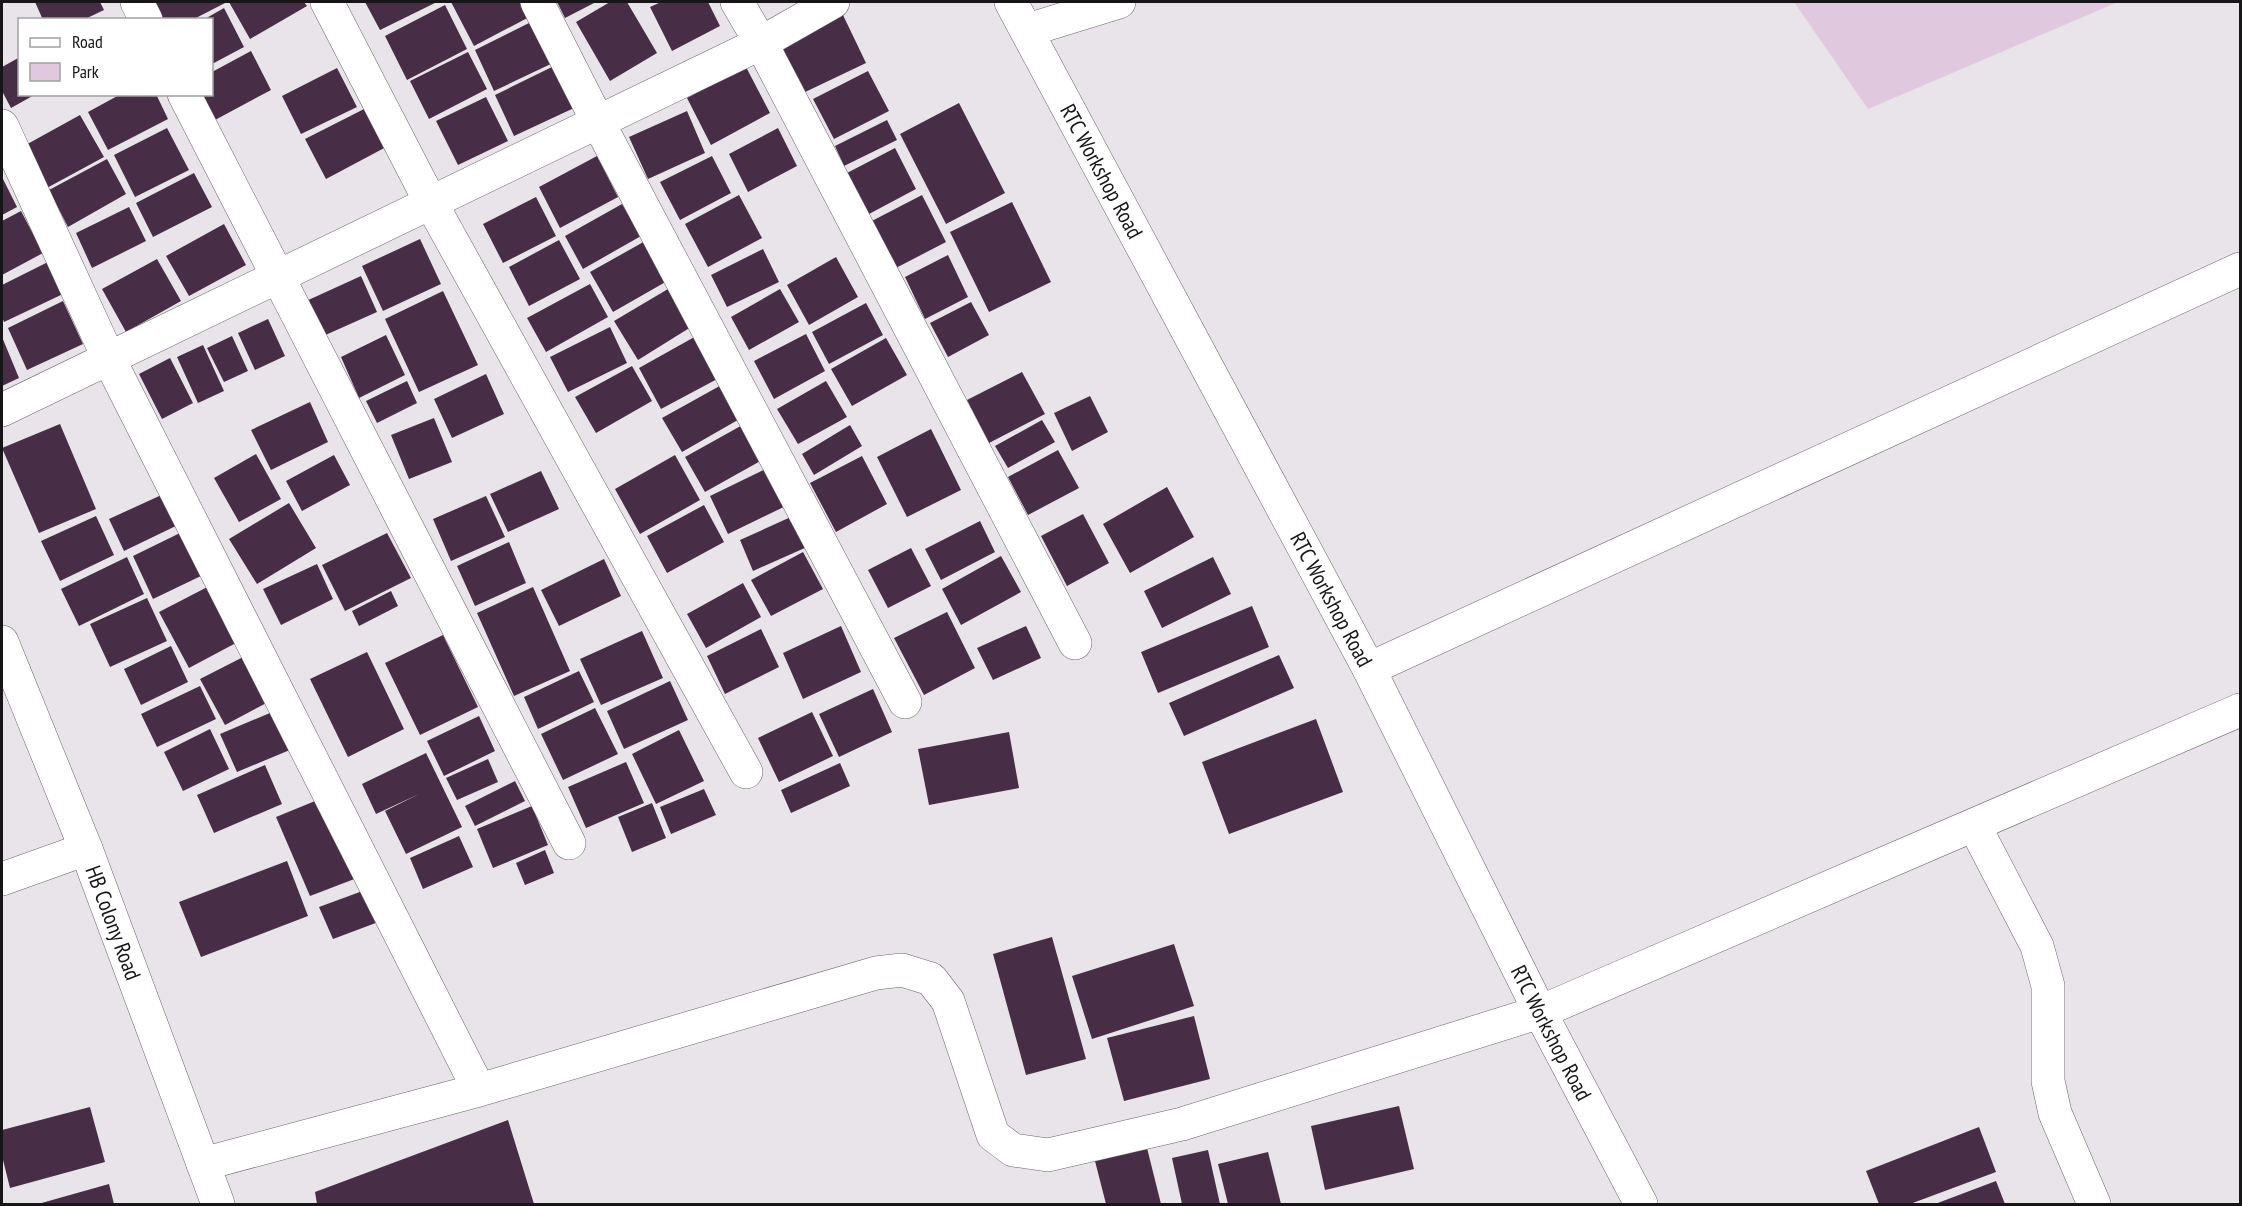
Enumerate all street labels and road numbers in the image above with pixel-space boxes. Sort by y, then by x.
street label: RTC Workshop Road [1054,99,1149,243]
street label: RTC Workshop Road [1284,527,1379,672]
street label: HB Colony Road [79,862,147,984]
street label: RTC Workshop Road [1505,960,1598,1105]

